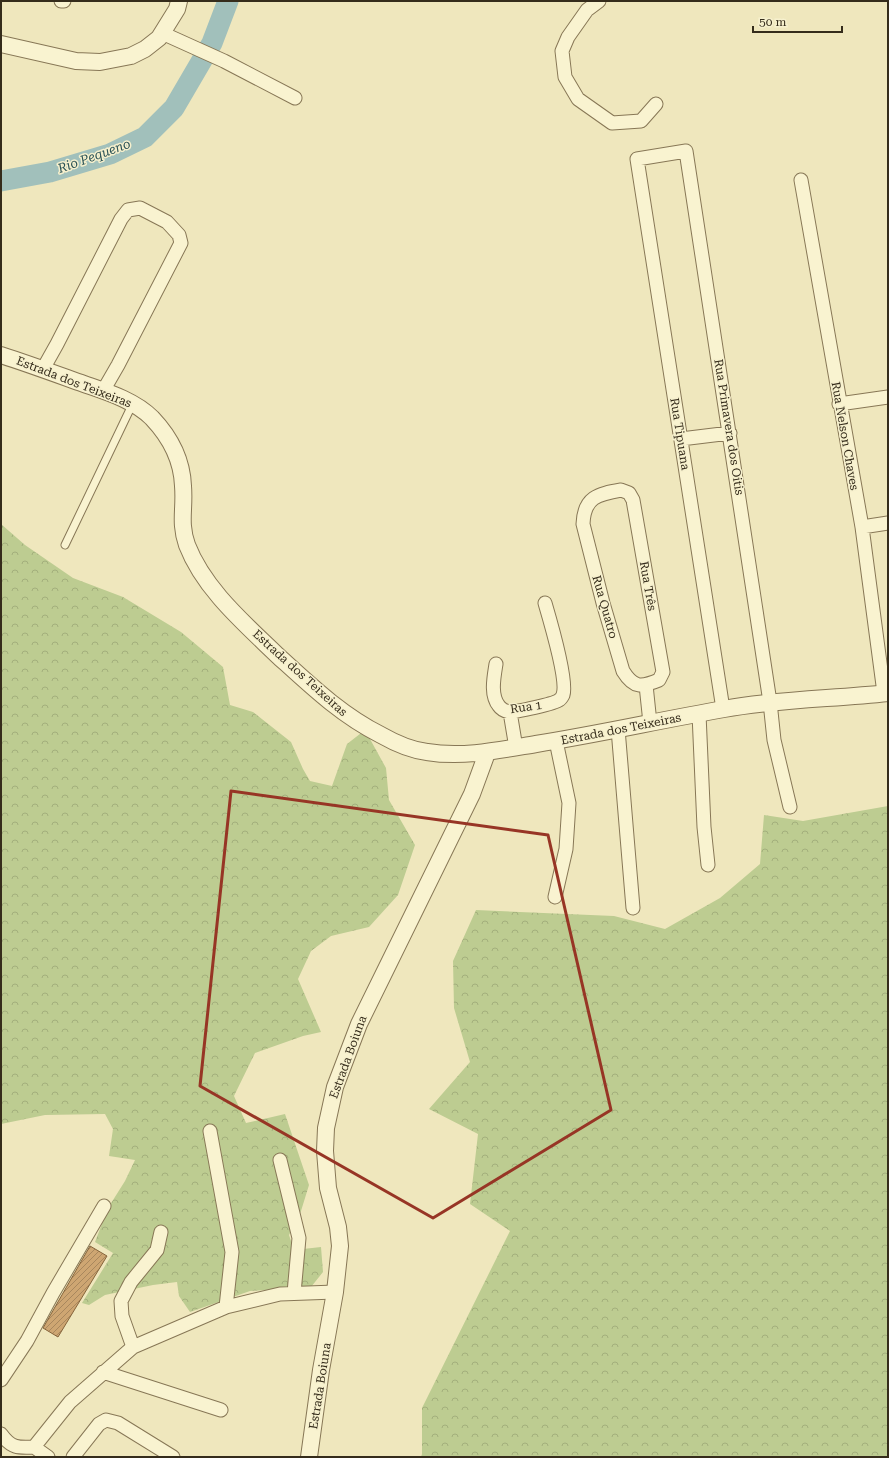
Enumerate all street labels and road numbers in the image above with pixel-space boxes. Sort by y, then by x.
street label: Estrada dos Teixeiras [14,354,134,411]
street label: Rua Primavera dos Oitis [711,358,747,496]
street label: Rua Nelson Chaves [829,381,862,492]
street label: Rua Tipuana [667,397,693,472]
street label: Rua Três [637,560,659,612]
street label: Rua Quatro [589,574,621,640]
street label: Estrada dos Teixeiras [250,627,350,719]
street label: Rua 1 [509,698,543,716]
street label: Estrada dos Teixeiras [560,710,683,748]
street label: Estrada Boiuna [326,1013,370,1100]
street label: Estrada Boiuna [306,1341,334,1430]

